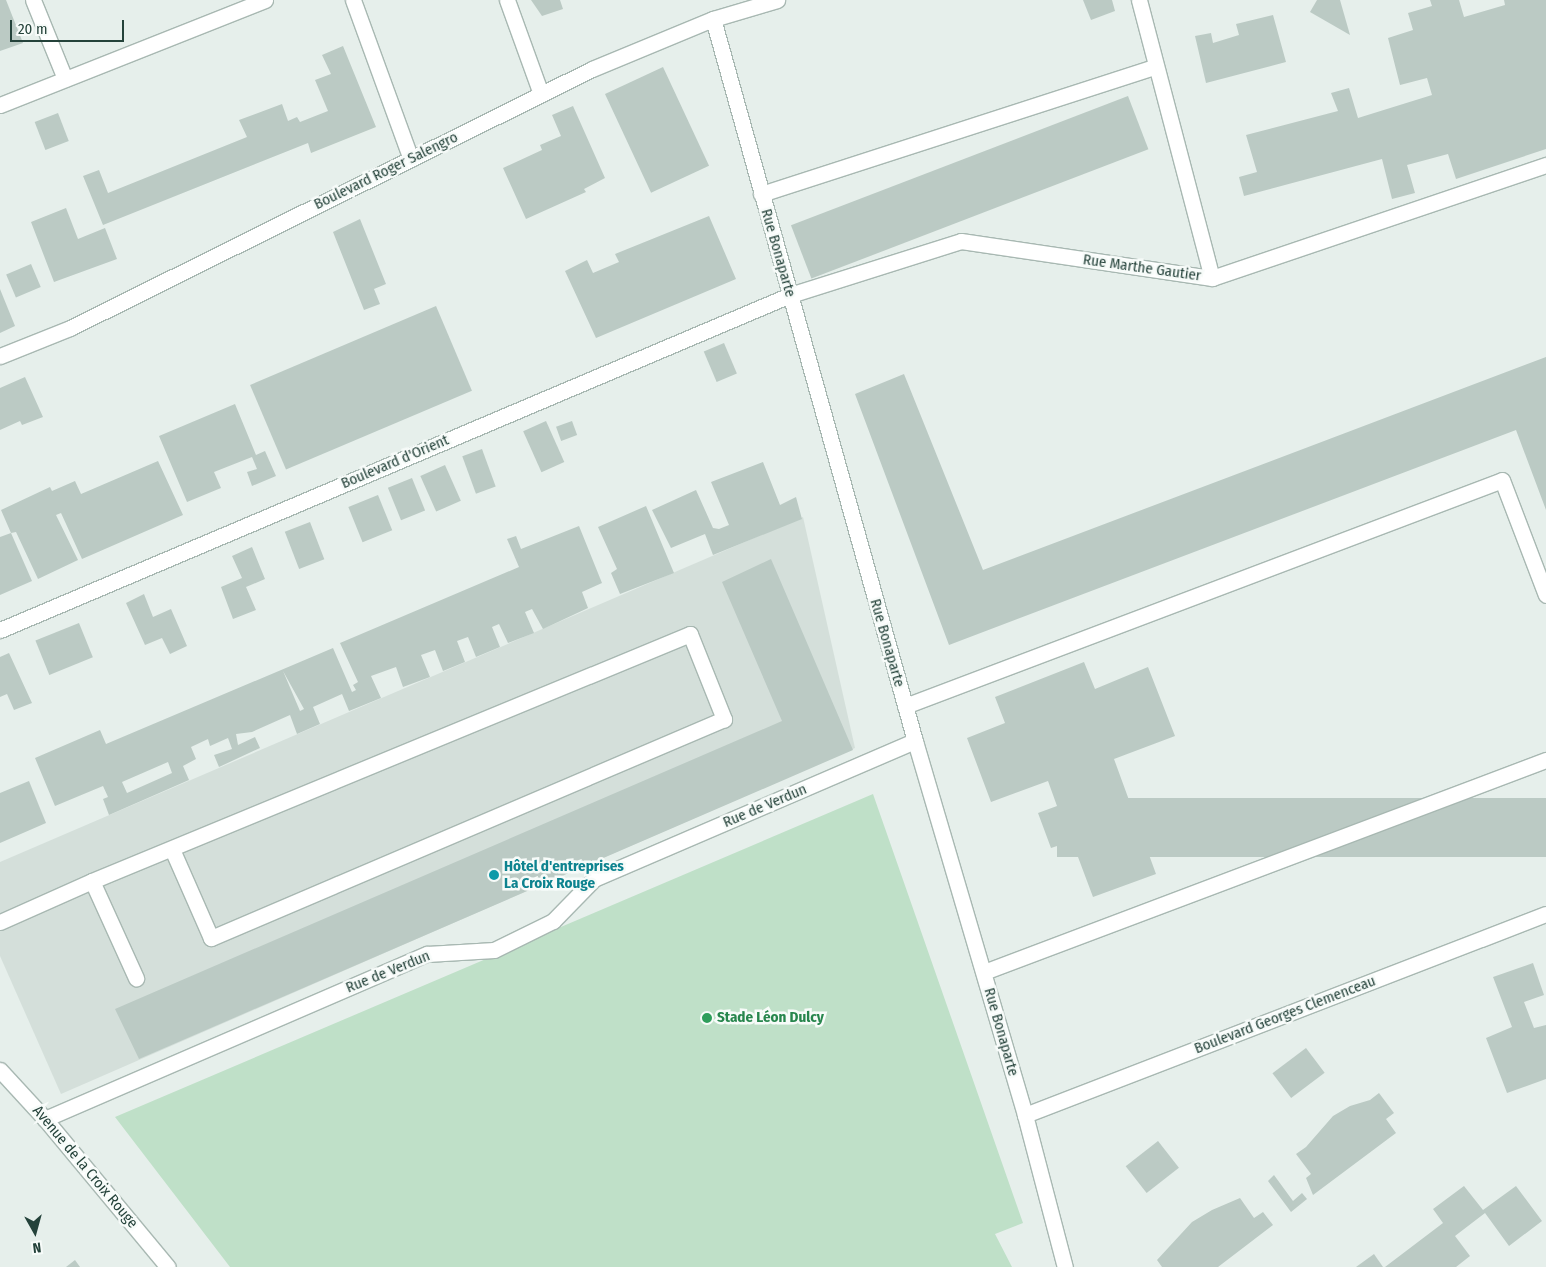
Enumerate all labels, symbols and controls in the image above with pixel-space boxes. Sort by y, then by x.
scale bar [12,10,126,42]
text: 20 m [18,20,48,38]
street label: Boulevard Roger Salengro [311,128,461,214]
street label: Rue Bonaparte [757,207,799,299]
street label: Rue Marthe Gautier [1082,251,1202,285]
street label: Boulevard d'Orient [339,431,451,493]
street label: Rue Bonaparte [866,597,908,689]
street label: Rue de Verdun [720,780,810,832]
place label: Hôtel d'entreprises La Croix Rouge [504,857,624,892]
marker: Hôtel d'entreprises La Croix Rouge [488,869,500,881]
street label: Rue de Verdun [343,947,433,997]
street label: Boulevard Georges Clemenceau [1192,972,1378,1058]
street label: Rue Bonaparte [980,986,1022,1078]
place label: Stade Léon Dulcy [717,1009,824,1027]
marker: Stade Léon Dulcy [701,1012,713,1024]
street label: Avenue de la Croix Rouge [29,1102,141,1232]
north arrow [10,1207,60,1257]
text: N [32,1238,42,1256]

